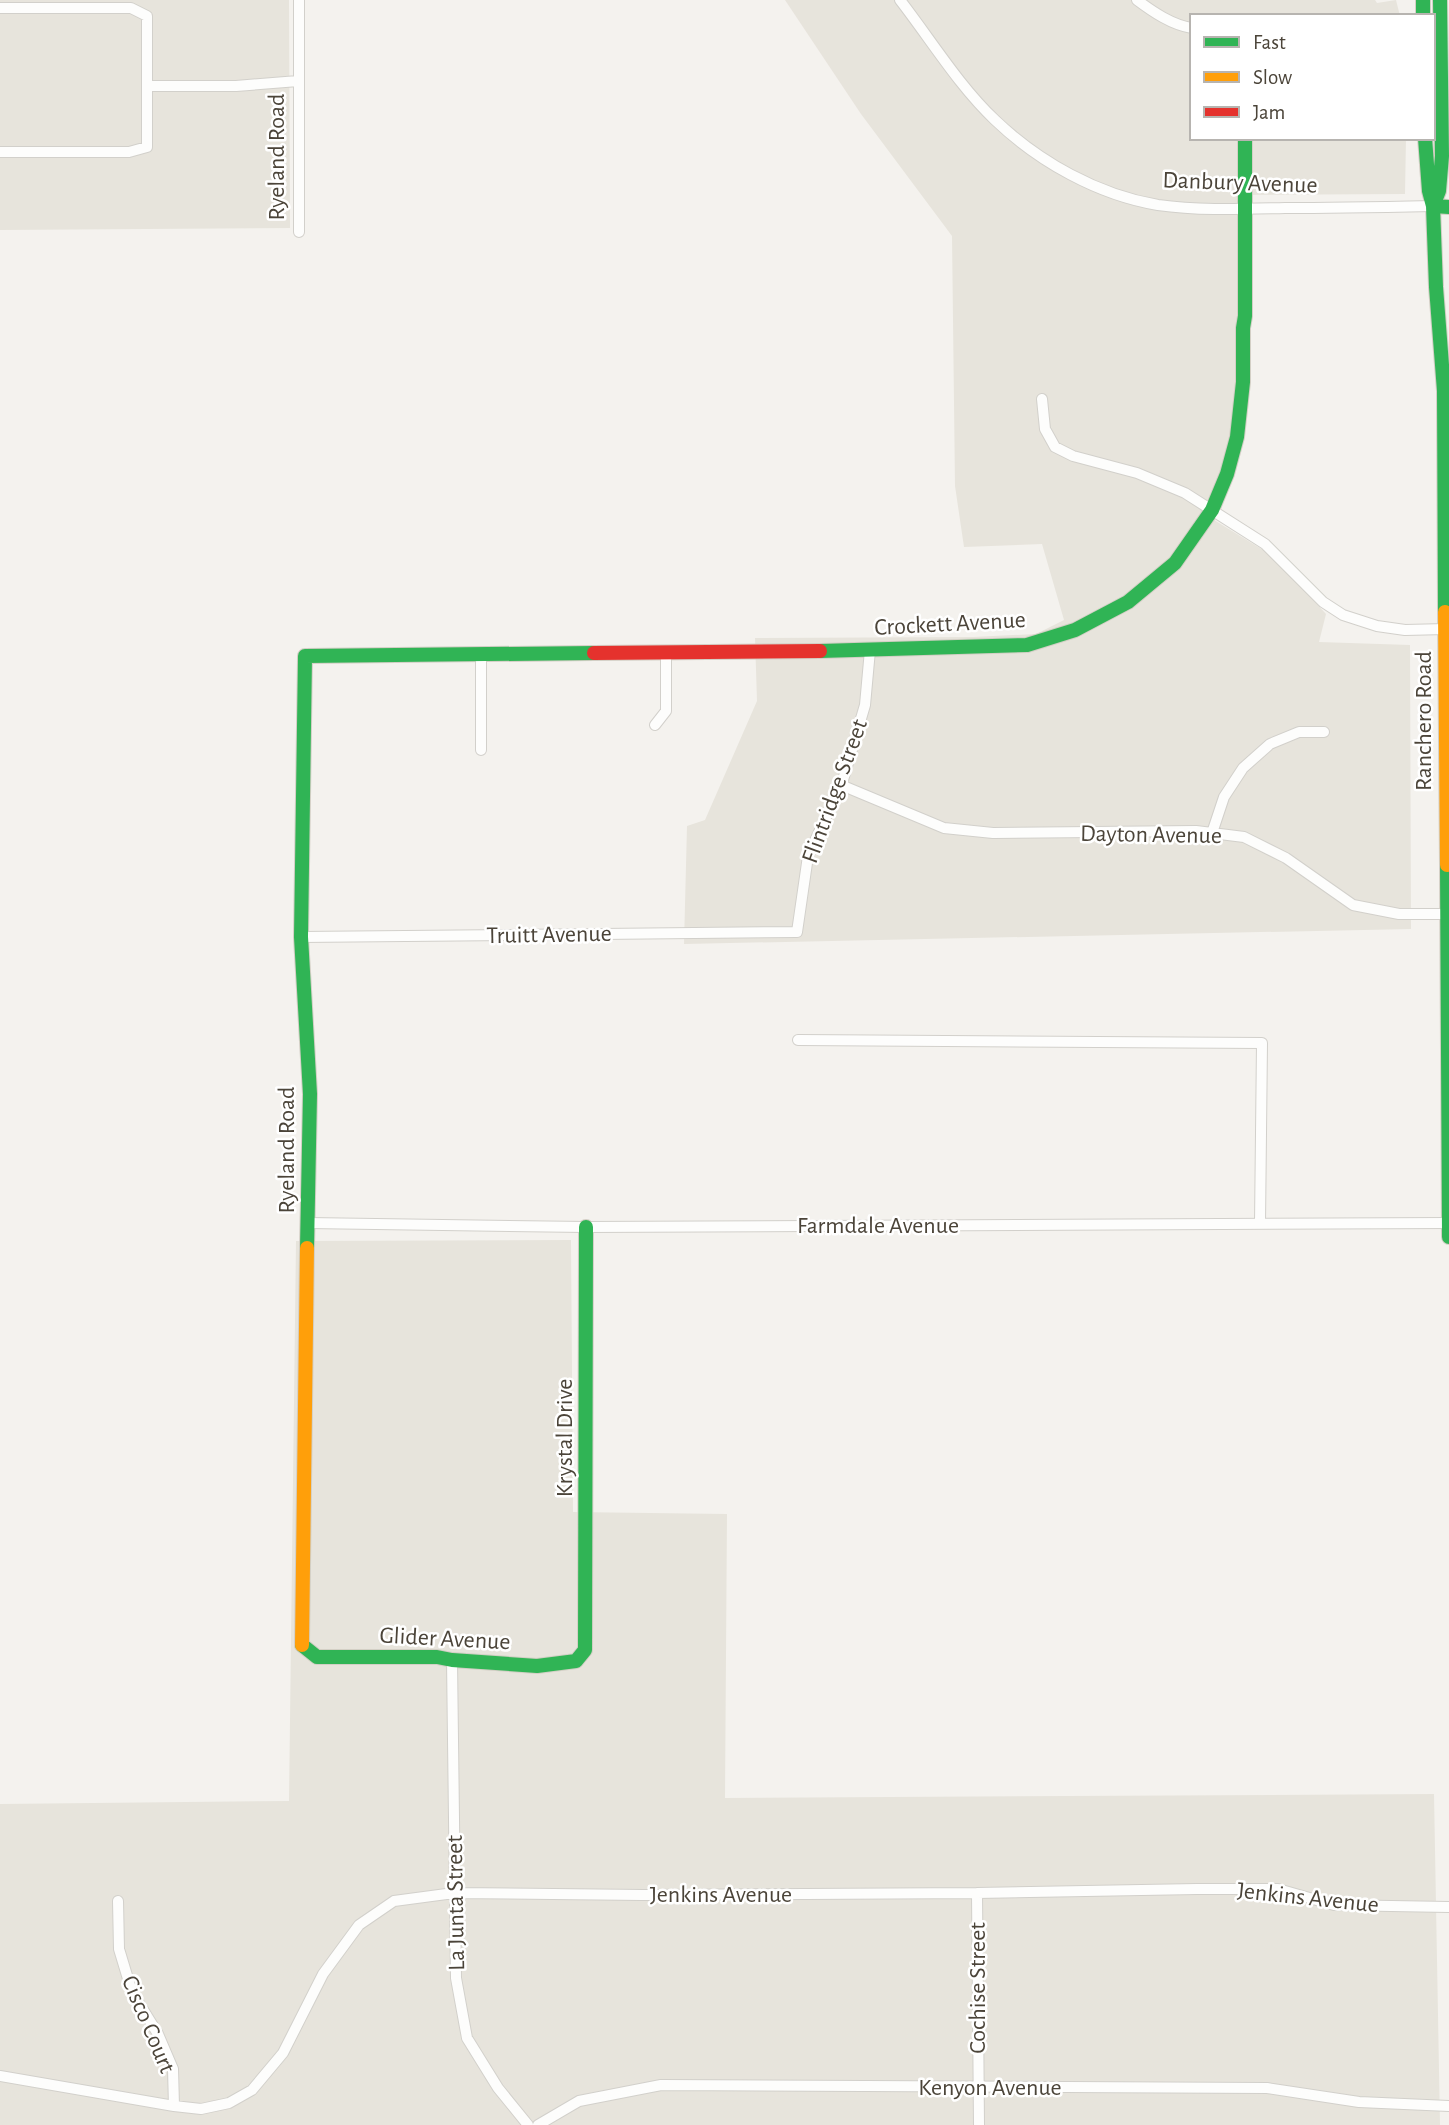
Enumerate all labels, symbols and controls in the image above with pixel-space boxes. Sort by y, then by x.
legend [1190,14,1435,140]
text: Fast [1253,32,1286,53]
text: Slow [1253,67,1292,88]
street label: Ryeland Road [265,93,289,221]
text: Jam [1253,102,1285,123]
street label: Danbury Avenue [1162,168,1318,198]
street label: Crockett Avenue [874,608,1026,640]
street label: Ranchero Road [1412,651,1436,791]
street label: Flintridge Street [798,716,872,867]
street label: Dayton Avenue [1080,822,1222,848]
street label: Truitt Avenue [486,922,612,948]
street label: Ryeland Road [275,1086,299,1214]
street label: Farmdale Avenue [797,1214,959,1238]
street label: Krystal Drive [553,1379,577,1497]
street label: Glider Avenue [379,1624,511,1654]
street label: La Junta Street [443,1835,469,1971]
street label: Jenkins Avenue [1236,1879,1380,1917]
street label: Jenkins Avenue [650,1883,792,1907]
street label: Cochise Street [966,1922,990,2054]
street label: Cisco Court [117,1972,179,2077]
street label: Kenyon Avenue [918,2076,1062,2100]

